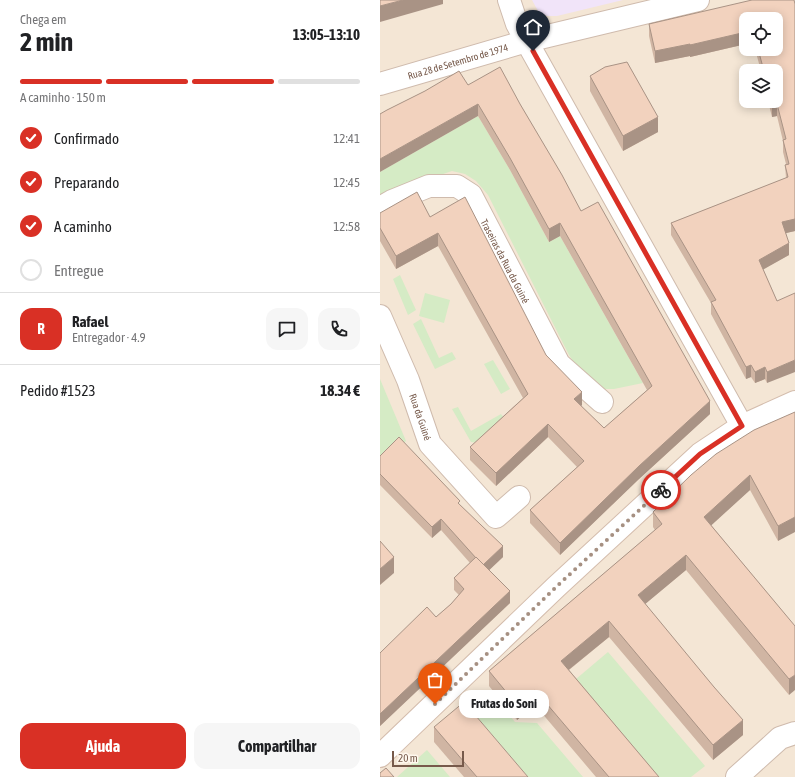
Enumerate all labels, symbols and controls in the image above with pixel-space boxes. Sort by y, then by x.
pin [516,10,550,51]
text: Chega em [20,12,66,27]
map controls [739,12,783,108]
button: locate [739,12,783,56]
icon: home [522,16,544,38]
text: 13:05–13:10 [293,26,360,43]
text: 2 min [20,27,73,57]
street label: Rua 28 de Setembro de 1974 [406,41,509,81]
button: layers [739,64,783,108]
text: A caminho · 150 m [20,90,106,105]
icon: check [20,127,42,149]
text: Confirmado [54,130,119,147]
text: 12:41 [333,131,360,146]
icon: check [20,171,42,193]
text: Preparando [54,174,119,191]
text: 12:45 [333,175,360,190]
icon: check [20,215,42,237]
street label: Traseiras da Rua da Guiné [479,217,532,305]
text: A caminho [54,218,112,235]
text: 12:58 [333,219,360,234]
text: Entregue [54,262,104,279]
button: chat [266,308,308,350]
button: phone [318,308,360,350]
text: Rafael [72,313,108,330]
text: R [37,320,45,337]
text: Entregador · 4.9 [72,330,146,345]
text: Pedido #1523 [20,382,96,399]
text: 18.34 € [320,382,360,399]
street label: Rua da Guiné [408,392,434,442]
courier [641,470,681,510]
icon: bike [650,479,672,501]
pin [418,663,452,704]
icon: bag [424,669,446,691]
callout: Frutas do Soni [459,690,549,718]
text: Frutas do Soni [471,696,537,711]
button: Ajuda [20,723,186,769]
button: Compartilhar [194,723,360,769]
scale bar [392,749,464,768]
text: 20 m [398,752,418,764]

